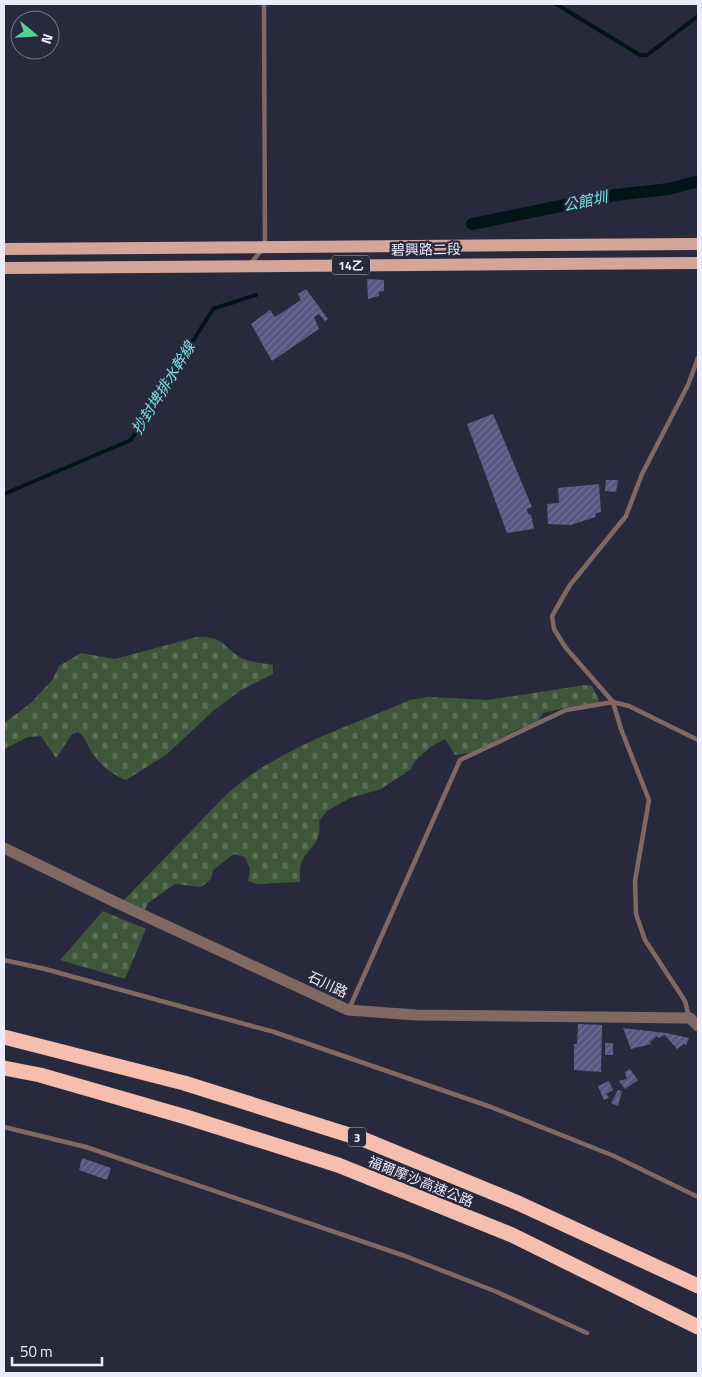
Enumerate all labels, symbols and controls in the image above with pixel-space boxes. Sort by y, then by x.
north arrow [10,10,60,60]
text: N [36,31,59,47]
water label: 公館圳 [561,185,611,217]
street label: 碧興路二段 [391,238,461,260]
road number: 14乙 [332,256,370,274]
water label: 抄封埤排水幹線 [125,336,202,439]
street label: 石川路 [305,966,351,1002]
road number: 3 [348,1128,366,1146]
street label: 福爾摩沙高速公路 [365,1150,477,1212]
scale bar [12,1334,102,1366]
text: 50 m [20,1340,53,1363]

